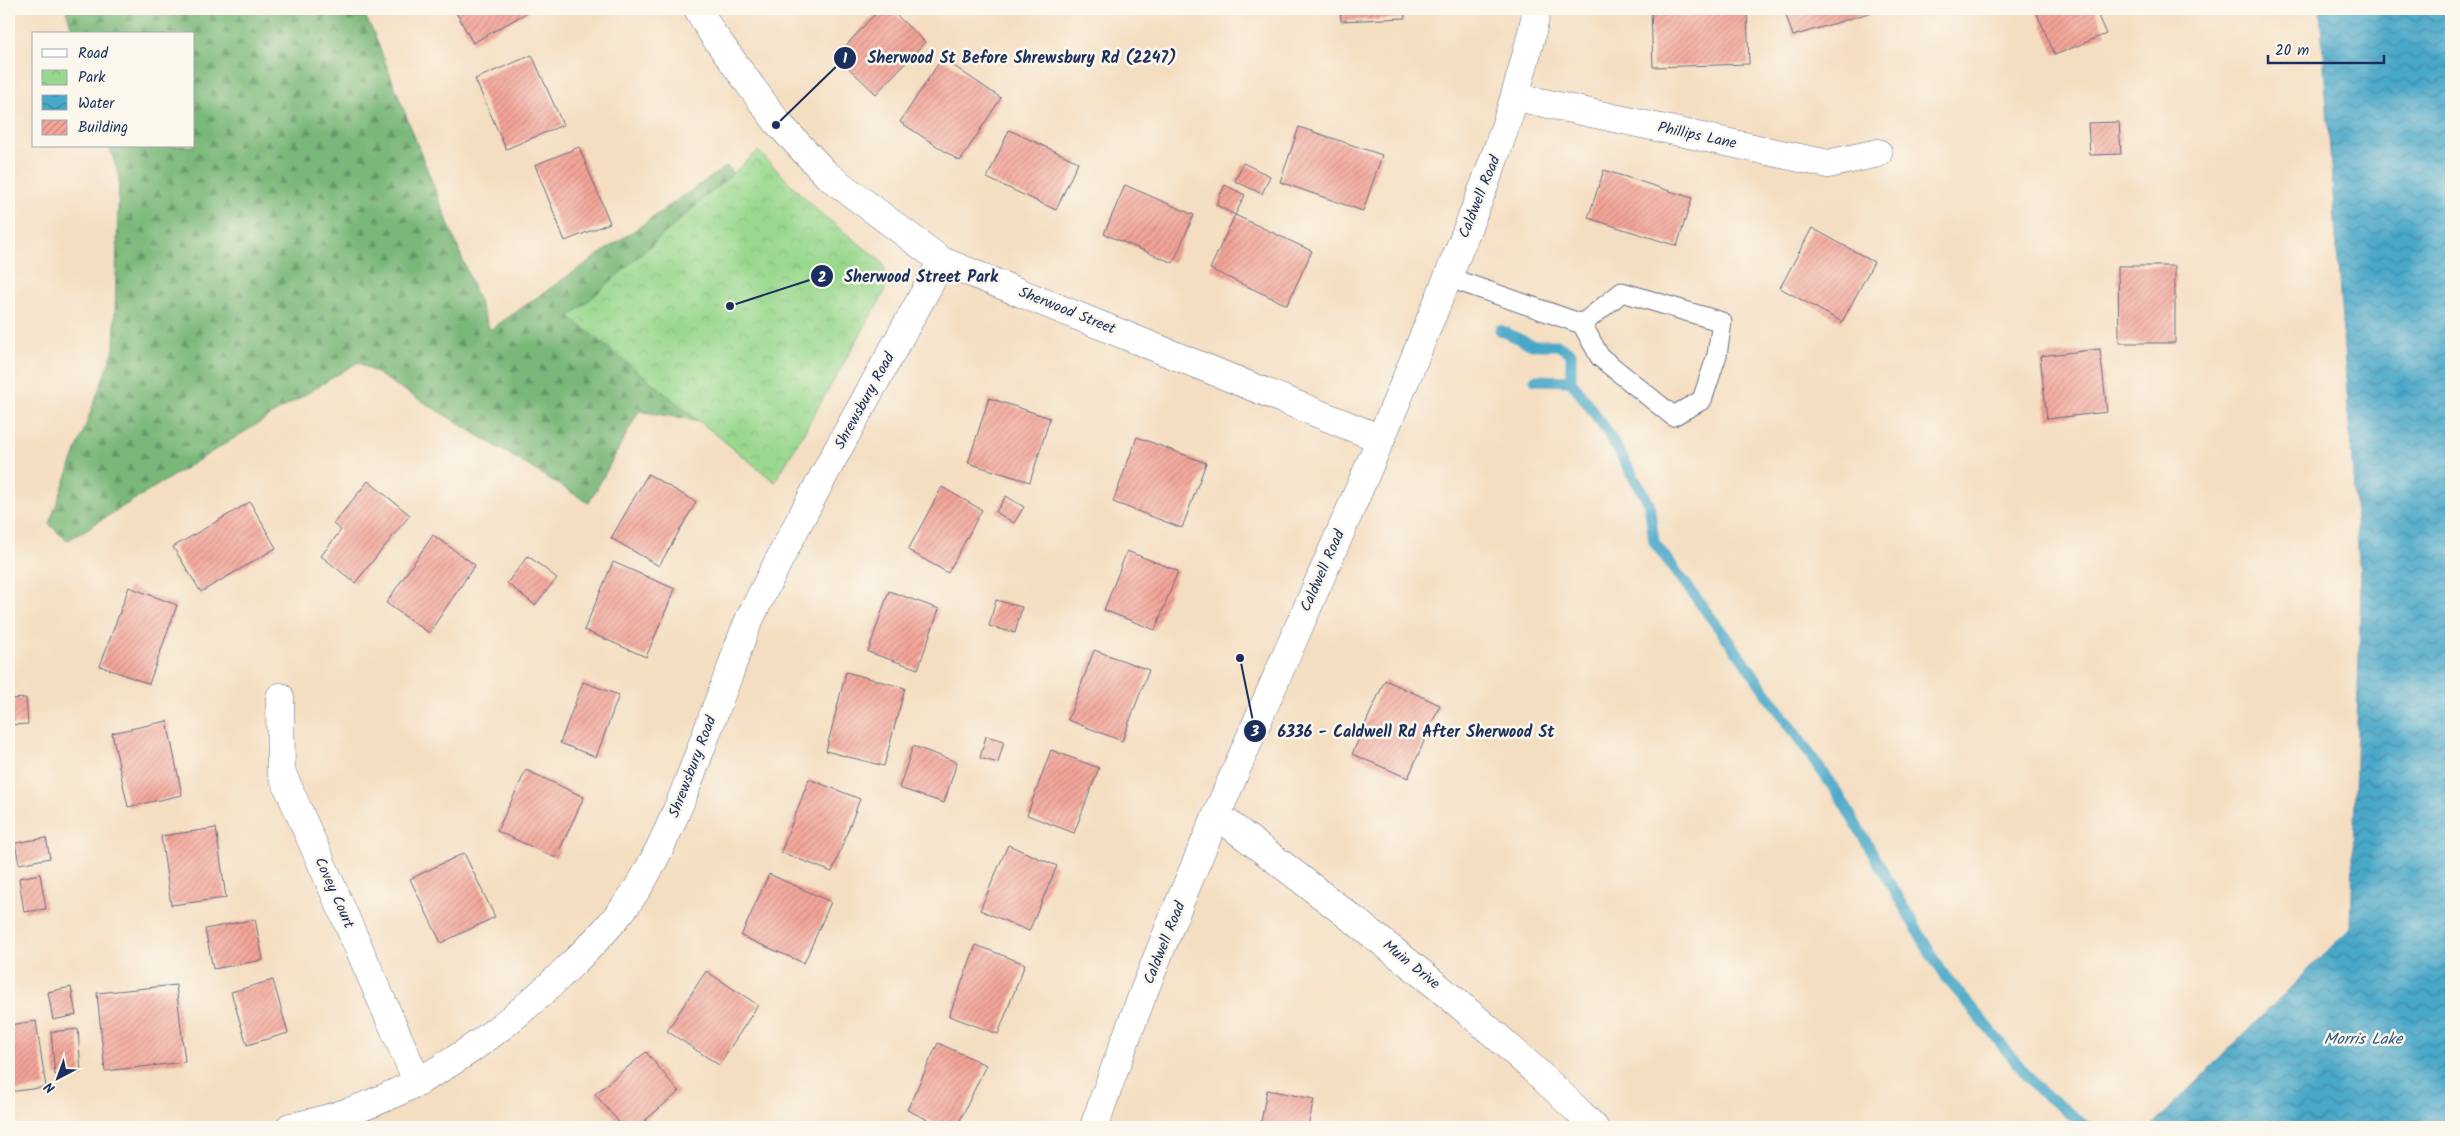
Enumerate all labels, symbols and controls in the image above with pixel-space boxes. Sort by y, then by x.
legend [32,32,195,148]
scale bar [2268,32,2384,64]
text: 20 m [2275,39,2309,63]
text: Road [78,42,109,66]
callout: Sherwood St Before Shrewsbury Rd (2247) [832,42,1187,73]
text: Sherwood St Before Shrewsbury Rd (2247) [867,46,1177,71]
text: 1 [843,47,848,71]
text: Park [78,66,106,90]
text: Water [78,92,115,116]
text: Building [78,116,128,140]
street label: Phillips Lane [1655,116,1739,156]
street label: Caldwell Road [1452,151,1508,242]
callout: Sherwood Street Park [809,261,1008,292]
text: Sherwood Street Park [844,265,999,290]
text: 2 [818,266,827,290]
street label: Sherwood Street [1015,281,1119,341]
street label: Shrewsbury Road [828,348,902,454]
street label: Caldwell Road [1294,526,1352,616]
street label: Shrewsbury Road [663,712,724,821]
callout: 6336 - Caldwell Rd After Sherwood St [1242,716,1564,747]
text: 3 [1250,720,1259,744]
text: 6336 - Caldwell Rd After Sherwood St [1277,720,1555,745]
street label: Covey Court [308,854,360,933]
street label: Caldwell Road [1137,897,1193,988]
street label: Muin Drive [1377,934,1445,996]
water label: Morris Lake [2324,1027,2404,1052]
north arrow [32,1054,82,1104]
text: N [39,1076,61,1098]

